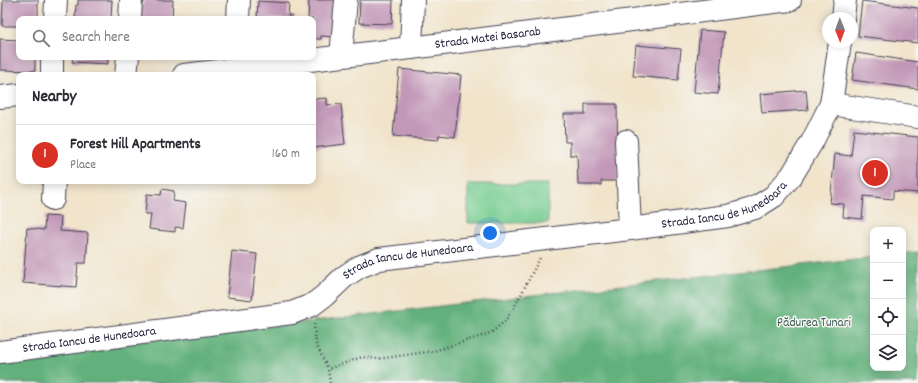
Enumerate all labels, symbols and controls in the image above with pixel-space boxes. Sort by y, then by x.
north arrow [822,12,858,48]
search box [16,16,316,60]
street label: Strada Matei Basarab [434,22,542,54]
icon: search [30,27,52,49]
text: Search here [62,27,130,49]
text: Nearby [32,86,76,110]
text: Forest Hill Apartments [70,134,201,156]
text: 1 [44,145,46,164]
text: 160 m [272,145,300,164]
text: Place [70,156,96,175]
pin: 1 [862,158,888,188]
street label: Strada Iancu de Hunedoara [660,176,793,234]
your location [480,223,500,243]
map controls [870,227,906,371]
button: + [870,227,906,263]
street label: Strada Iancu de Hunedoara [339,238,475,285]
button: − [870,263,906,299]
button: locate [870,299,906,335]
park label: Pădurea Tunari [777,314,852,333]
street label: Strada Iancu de Hunedoara [21,322,158,358]
button: layers [870,335,906,371]

